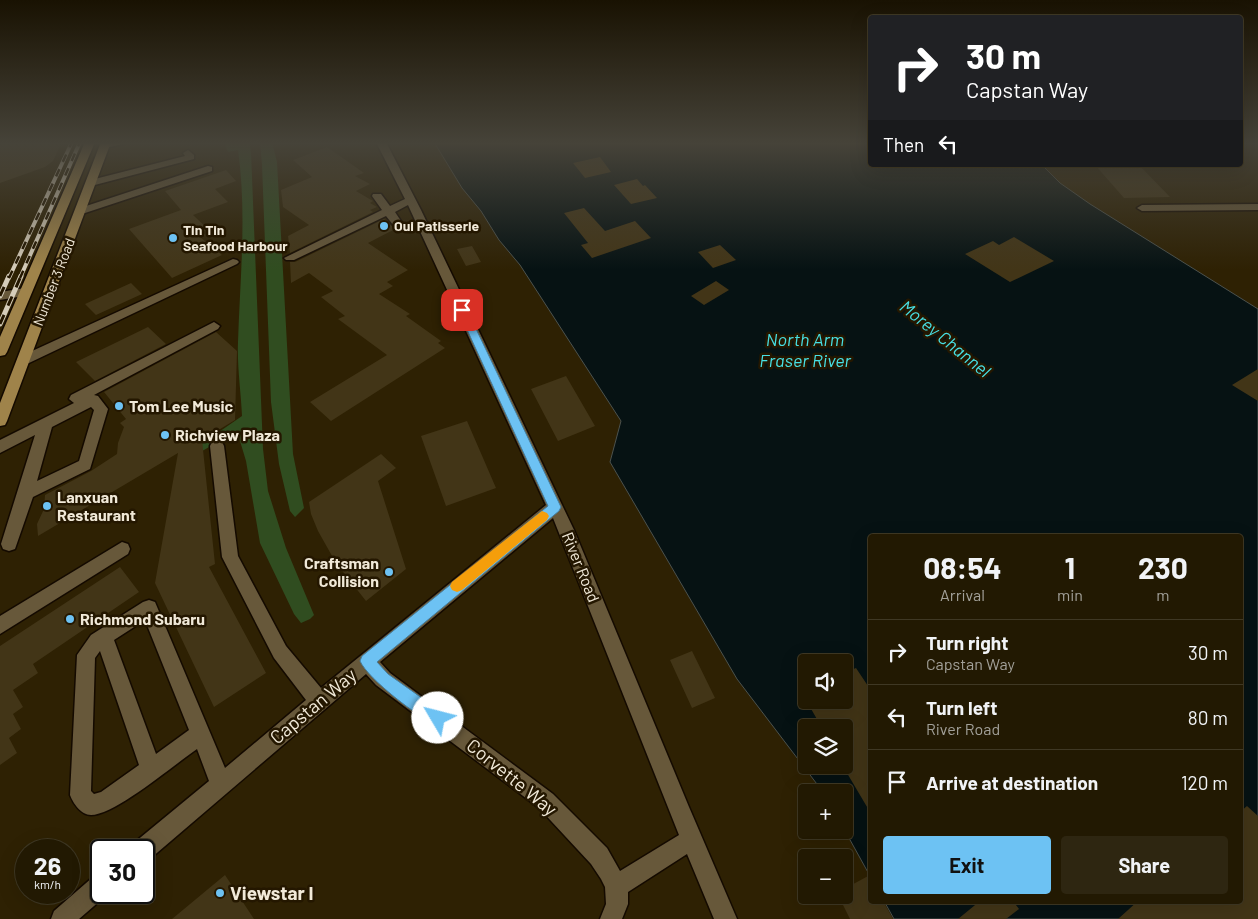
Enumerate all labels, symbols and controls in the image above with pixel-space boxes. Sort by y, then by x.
text: 30 m [966,34,1041,76]
icon: right [883,35,948,100]
text: Capstan Way [966,76,1088,102]
icon: left [934,130,962,158]
text: Then [883,133,924,156]
place label: Oui Patisserie [394,217,480,234]
marker: Oui Patisserie [378,220,390,232]
place label: Tin Tin Seafood Harbour [183,221,288,254]
marker: Tin Tin Seafood Harbour [167,232,179,244]
street label: Number 3 Road [29,236,78,328]
pin [441,289,483,331]
water label: Morey Channel [896,295,995,382]
icon: arrive [448,296,476,324]
water label: North Arm Fraser River [759,328,852,371]
place label: Tom Lee Music [129,396,234,415]
marker: Tom Lee Music [113,400,125,412]
place label: Richview Plaza [175,425,280,444]
marker: Richview Plaza [159,429,171,441]
place label: Lanxuan Restaurant [57,487,136,524]
marker: Lanxuan Restaurant [41,500,53,512]
street label: River Road [559,529,604,605]
text: 08:54 [923,549,1002,585]
text: 1 [1065,549,1075,585]
text: 230 [1138,549,1188,585]
place label: Craftsman Collision [304,553,379,590]
marker: Craftsman Collision [383,566,395,578]
text: Arrival [940,585,985,604]
text: min [1057,585,1083,604]
text: m [1156,585,1170,604]
place label: Richmond Subaru [80,609,205,628]
marker: Richmond Subaru [64,613,76,625]
text: Turn right [926,631,1008,654]
icon: right [883,638,911,666]
text: 30 m [1188,641,1228,664]
map controls [798,654,853,904]
button: sound [798,654,853,709]
text: Capstan Way [926,654,1015,673]
street label: Capstan Way [265,663,361,748]
position arrow [411,691,463,743]
text: Turn left [926,696,997,719]
icon: left [883,703,911,731]
text: 80 m [1188,706,1228,729]
button: layers [798,719,853,774]
text: River Road [926,719,1000,738]
street label: Corvette Way [462,733,562,820]
icon: arrive [883,768,911,796]
text: Arrive at destination [926,771,1098,794]
text: 120 m [1181,771,1228,794]
button: + [798,784,853,839]
button: Exit [883,836,1051,894]
button: Share [1061,836,1228,894]
speed limit sign: 30 [90,839,155,904]
button: − [798,849,853,904]
text: 26 [34,850,61,880]
text: km/h [34,877,61,891]
place label: Viewstar I [230,881,314,904]
marker: Viewstar I [214,887,226,899]

